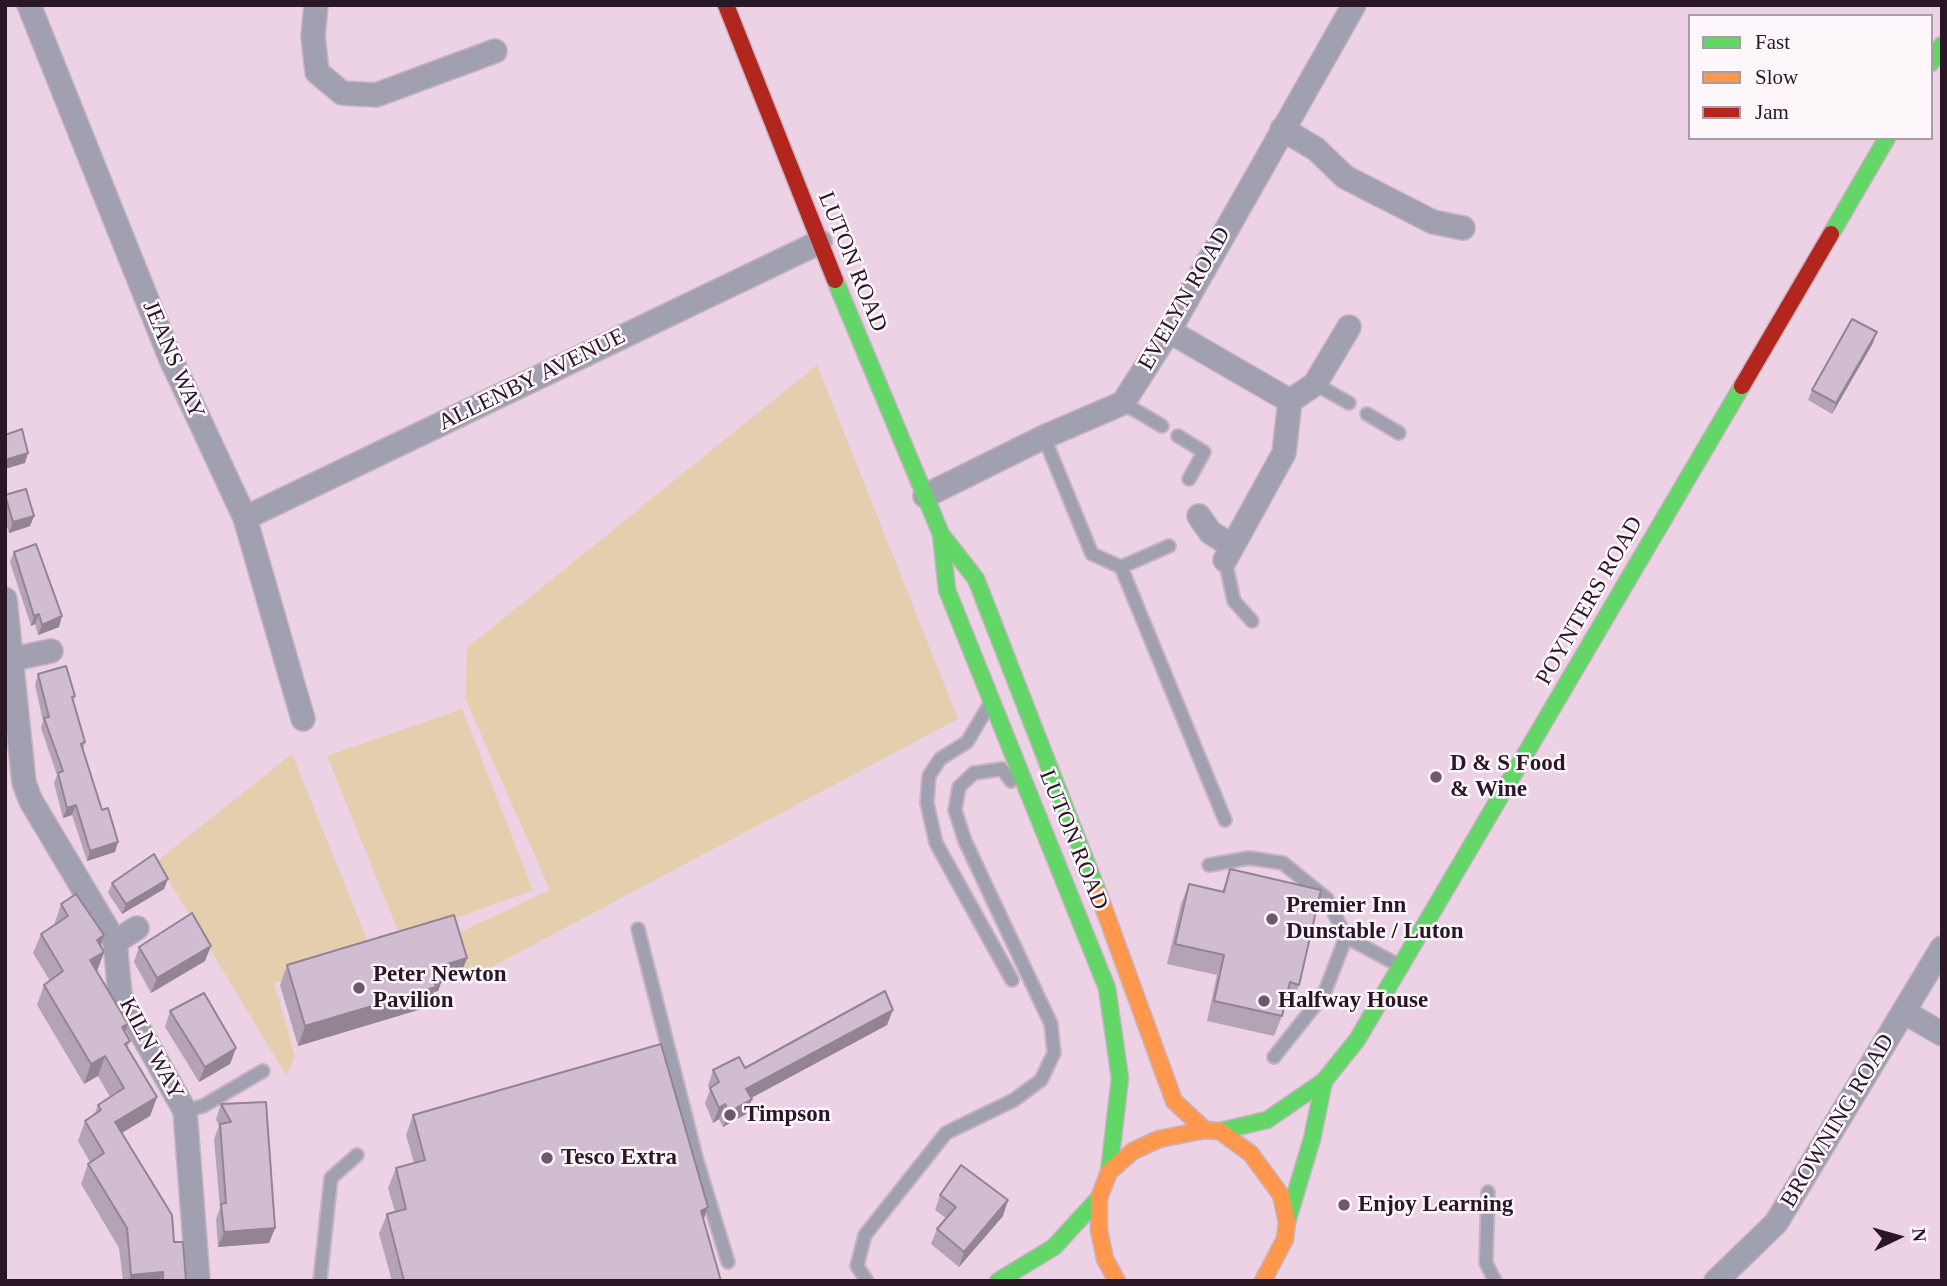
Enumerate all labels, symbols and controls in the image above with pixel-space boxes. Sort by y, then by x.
legend [1688,14,1933,140]
text: Fast [1755,30,1790,54]
text: Slow [1755,65,1798,89]
text: Jam [1755,100,1789,124]
street label: LUTON ROAD [811,188,893,336]
street label: EVELYN ROAD [1133,223,1237,375]
street label: JEANS WAY [136,297,210,423]
street label: ALLENBY AVENUE [434,323,630,437]
street label: POYNTERS ROAD [1531,512,1649,690]
place label: D & S Food & Wine [1450,750,1566,804]
street label: LUTON ROAD [1032,766,1114,914]
marker: D & S Food & Wine [1428,769,1444,785]
place label: Premier Inn Dunstable / Luton [1286,892,1464,946]
marker: Premier Inn Dunstable / Luton [1264,911,1280,927]
place label: Peter Newton Pavilion [373,961,506,1015]
marker: Peter Newton Pavilion [351,980,367,996]
place label: Halfway House [1278,987,1428,1015]
marker: Halfway House [1256,993,1272,1009]
street label: KILN WAY [113,994,189,1104]
street label: BROWNING ROAD [1775,1029,1901,1213]
place label: Timpson [744,1101,831,1129]
marker: Timpson [722,1107,738,1123]
place label: Tesco Extra [561,1144,677,1172]
marker: Tesco Extra [539,1150,555,1166]
place label: Enjoy Learning [1358,1191,1513,1219]
marker: Enjoy Learning [1336,1197,1352,1213]
north arrow [1863,1202,1933,1272]
text: N [1908,1227,1930,1243]

